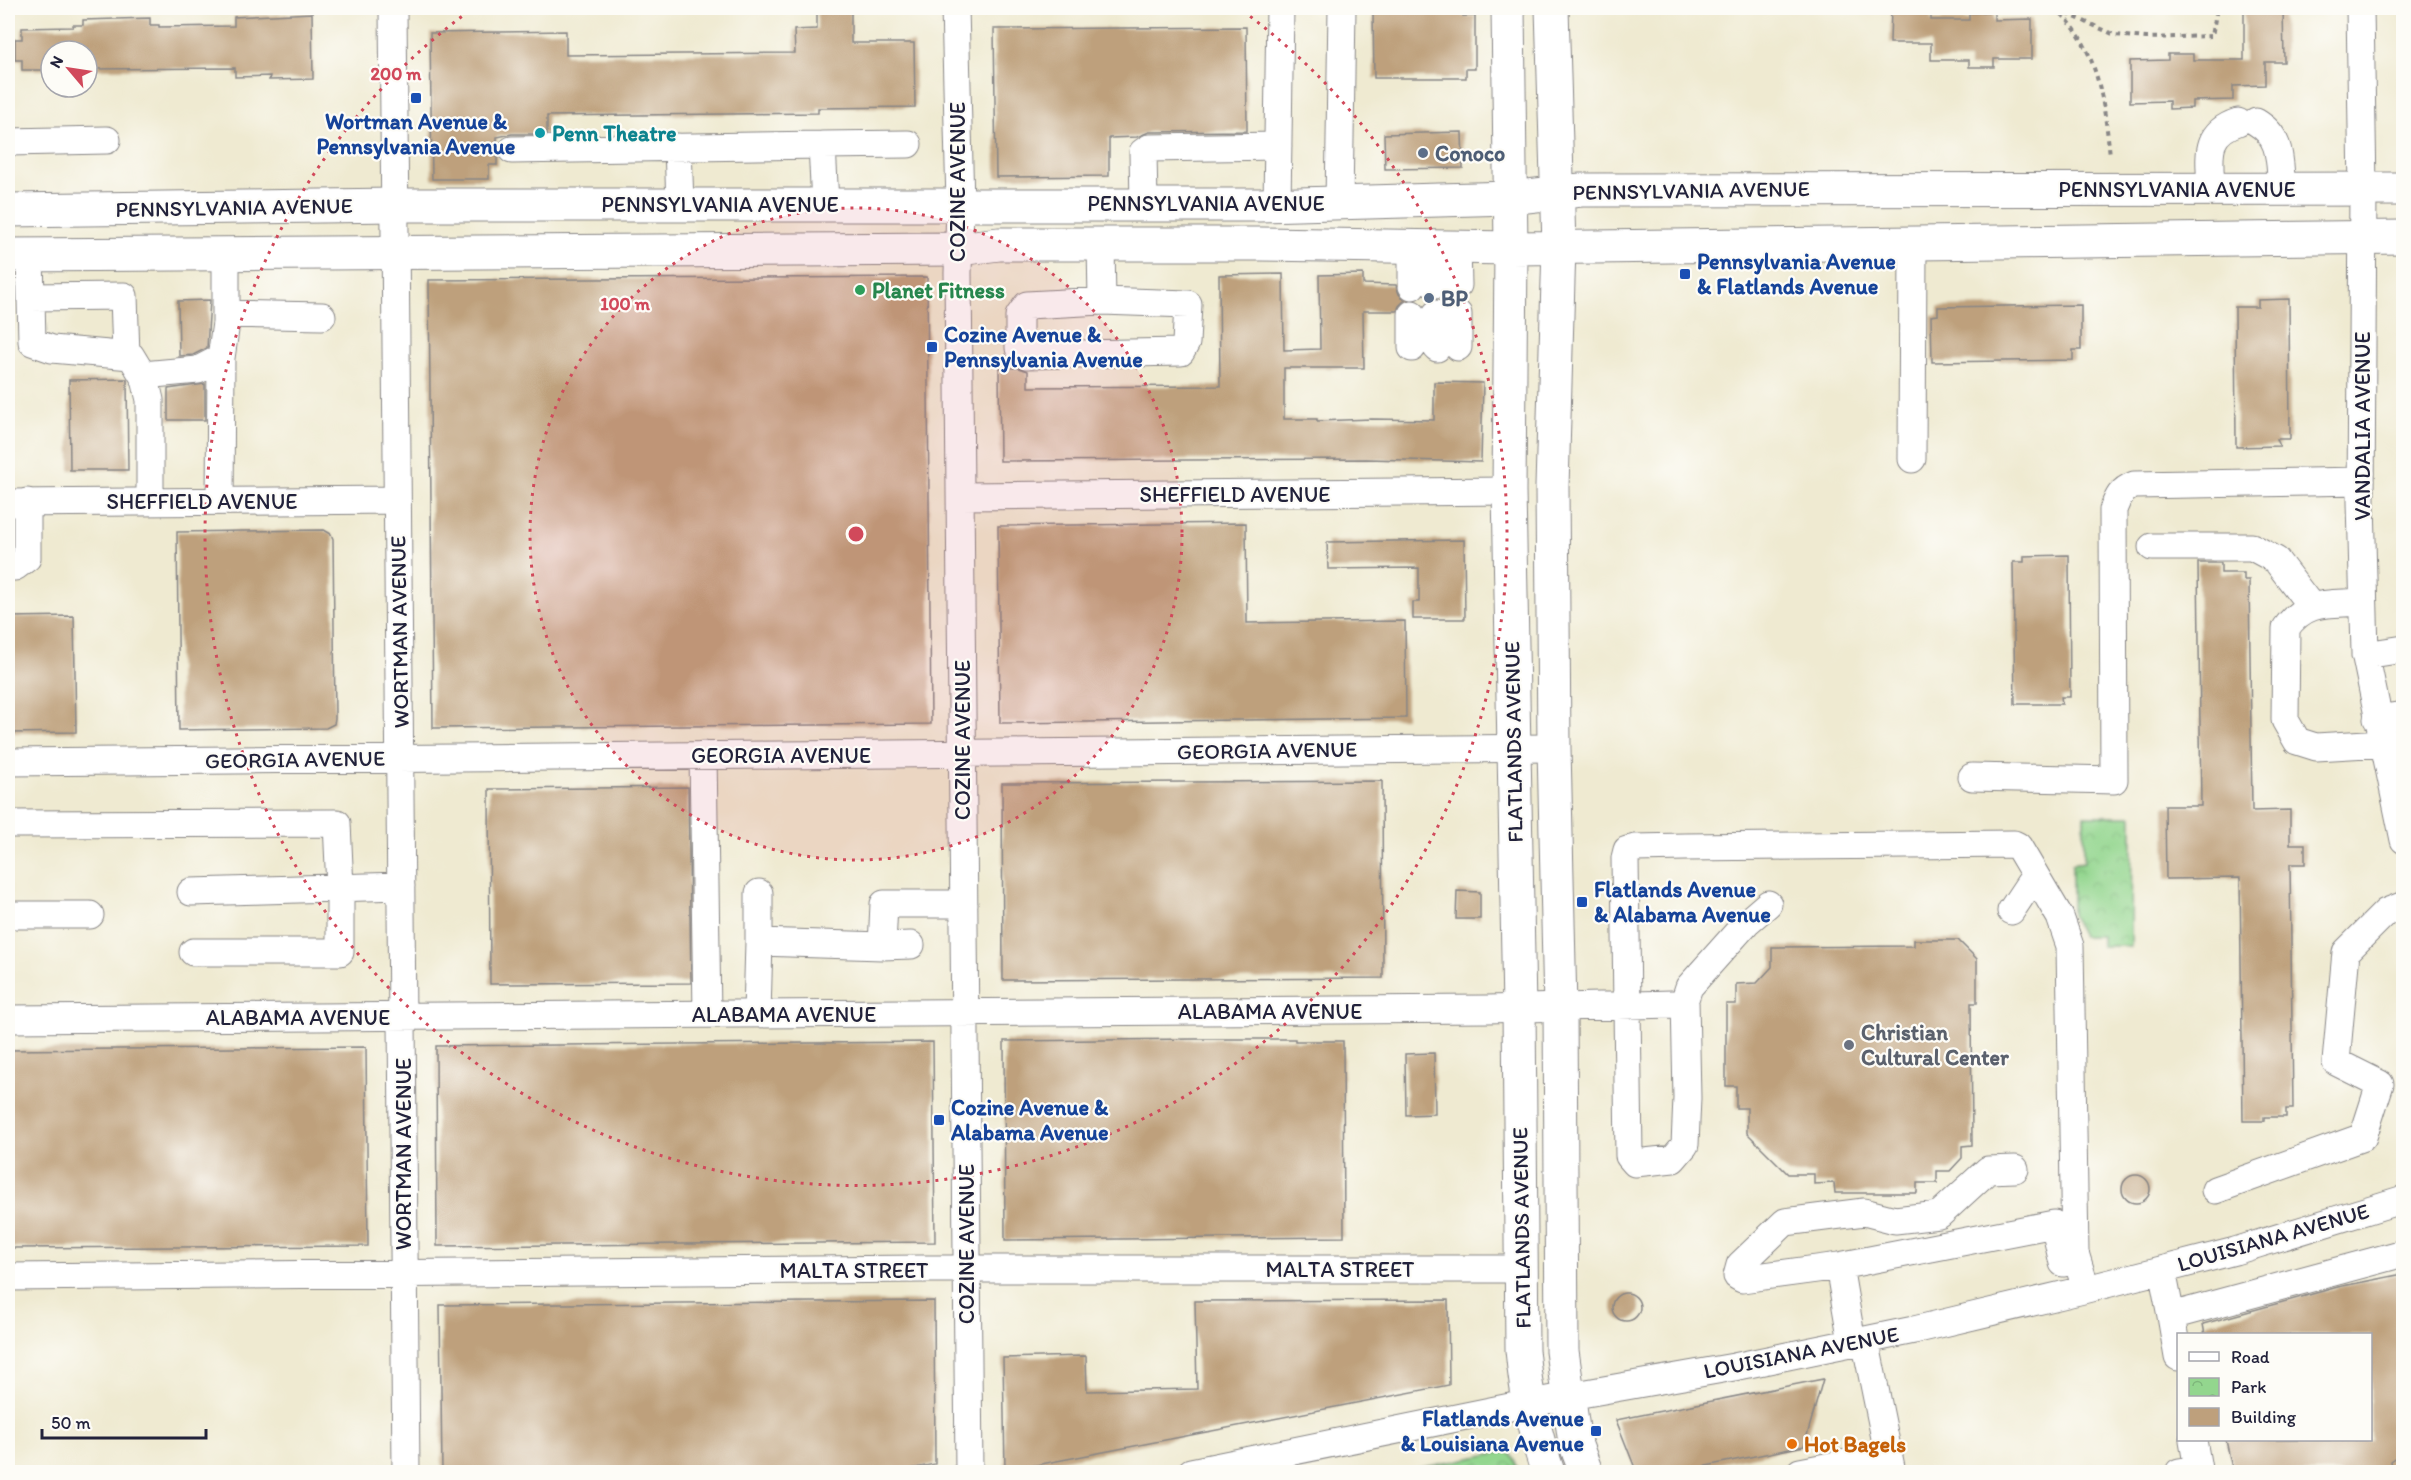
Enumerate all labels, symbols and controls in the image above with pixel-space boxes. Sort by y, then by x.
north arrow [39,39,99,99]
text: N [45,53,67,71]
text: 200 m [371,63,422,85]
marker: Wortman Avenue & Pennsylvania Avenue [409,91,423,105]
street label: COZINE AVENUE [944,102,971,262]
place label: Wortman Avenue & Pennsylvania Avenue [317,108,516,160]
place label: Penn Theatre [552,120,676,147]
marker: Penn Theatre [533,126,547,140]
place label: Conoco [1435,140,1505,167]
marker: Conoco [1416,146,1430,160]
street label: PENNSYLVANIA AVENUE [1572,175,1810,206]
street label: PENNSYLVANIA AVENUE [2058,176,2296,203]
street label: PENNSYLVANIA AVENUE [1087,190,1325,217]
street label: PENNSYLVANIA AVENUE [601,191,839,218]
street label: PENNSYLVANIA AVENUE [115,192,353,223]
place label: Pennsylvania Avenue & Flatlands Avenue [1697,248,1896,300]
marker: Pennsylvania Avenue & Flatlands Avenue [1678,267,1692,281]
place label: Planet Fitness [872,277,1005,304]
marker: Planet Fitness [853,283,867,297]
place label: BP [1441,285,1468,312]
marker: BP [1422,291,1436,305]
text: 100 m [600,293,651,315]
place label: Cozine Avenue & Pennsylvania Avenue [944,321,1143,373]
street label: VANDALIA AVENUE [2349,331,2376,521]
marker: Cozine Avenue & Pennsylvania Avenue [925,340,939,354]
street label: SHEFFIELD AVENUE [1140,481,1330,508]
street label: SHEFFIELD AVENUE [107,488,297,515]
centre of rings [846,524,866,544]
street label: WORTMAN AVENUE [384,535,415,729]
street label: FLATLANDS AVENUE [1498,641,1529,843]
street label: COZINE AVENUE [949,660,976,820]
street label: GEORGIA AVENUE [1177,735,1357,766]
street label: GEORGIA AVENUE [691,742,871,769]
street label: GEORGIA AVENUE [205,744,385,775]
place label: Flatlands Avenue & Alabama Avenue [1594,876,1771,928]
marker: Flatlands Avenue & Alabama Avenue [1575,895,1589,909]
street label: ALABAMA AVENUE [1178,998,1362,1025]
street label: ALABAMA AVENUE [692,1001,876,1028]
street label: ALABAMA AVENUE [206,1004,390,1031]
place label: Christian Cultural Center [1861,1019,2010,1071]
marker: Christian Cultural Center [1842,1038,1856,1052]
street label: WORTMAN AVENUE [390,1058,417,1250]
place label: Cozine Avenue & Alabama Avenue [950,1094,1109,1146]
marker: Cozine Avenue & Alabama Avenue [932,1113,946,1127]
street label: FLATLANDS AVENUE [1506,1127,1537,1329]
street label: COZINE AVENUE [953,1164,980,1324]
street label: LOUISIANA AVENUE [2174,1197,2372,1278]
street label: MALTA STREET [1266,1256,1415,1283]
street label: MALTA STREET [780,1257,929,1284]
street label: LOUISIANA AVENUE [1701,1320,1901,1385]
legend [2177,1333,2372,1441]
text: Road [2231,1346,2270,1368]
text: Park [2231,1376,2266,1398]
scale bar [42,1402,206,1440]
place label: Flatlands Avenue & Louisiana Avenue [1401,1405,1584,1457]
text: Building [2231,1406,2297,1428]
text: 50 m [51,1412,91,1434]
marker: Flatlands Avenue & Louisiana Avenue [1589,1424,1603,1438]
place label: Hot Bagels [1804,1431,1906,1458]
marker: Hot Bagels [1785,1437,1799,1451]

